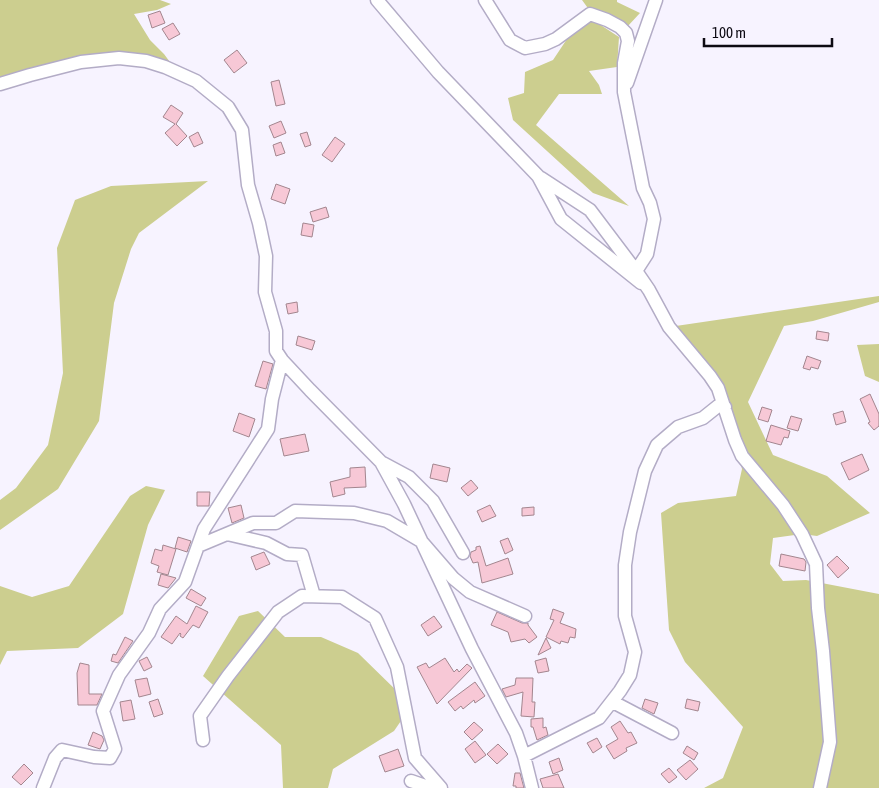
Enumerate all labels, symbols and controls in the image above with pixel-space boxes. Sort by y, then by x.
scale bar [704,15,832,47]
text: 100 m [712,24,746,41]

